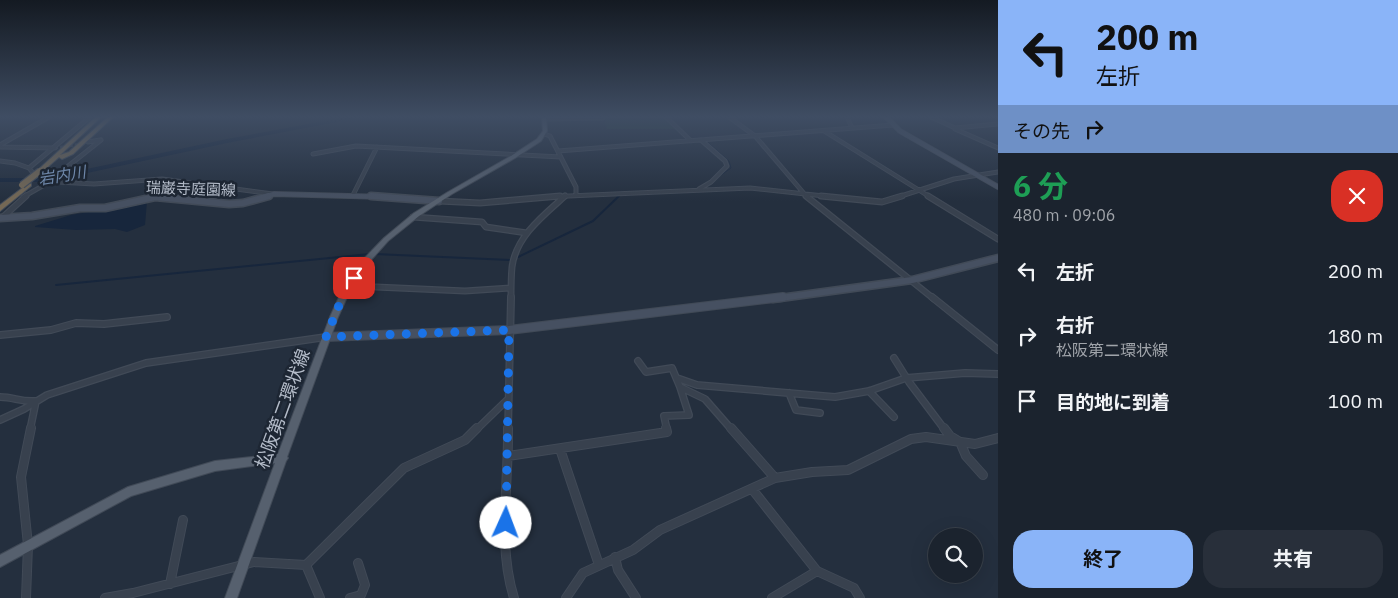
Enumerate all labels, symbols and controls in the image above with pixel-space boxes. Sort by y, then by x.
text: 200 m [1096,14,1199,60]
icon: left [1013,20,1078,85]
text: 左折 [1096,61,1140,90]
icon: right [1080,115,1108,143]
text: その先 [1013,119,1070,143]
water label: 岩内川 [37,161,89,189]
text: 6 分 [1013,166,1068,205]
button: close [1331,170,1383,222]
street label: 瑞巌寺庭園線 [146,177,236,200]
text: 480 m · 09:06 [1013,205,1115,225]
pin [333,257,375,299]
icon: left [1013,257,1041,285]
text: 200 m [1328,259,1383,283]
text: 左折 [1056,260,1094,284]
icon: arrive [340,264,368,292]
text: 右折 [1056,313,1094,337]
icon: right [1013,322,1041,350]
text: 180 m [1328,324,1383,348]
text: 松阪第二環状線 [1056,340,1168,360]
street label: 松阪第二環状線 [250,346,315,472]
icon: arrive [1013,387,1041,415]
text: 100 m [1328,389,1383,413]
text: 目的地に到着 [1056,390,1170,414]
position arrow [479,496,531,548]
map controls [928,528,983,583]
button: search [928,528,983,583]
button: 終了 [1013,530,1193,588]
button: 共有 [1203,530,1383,588]

